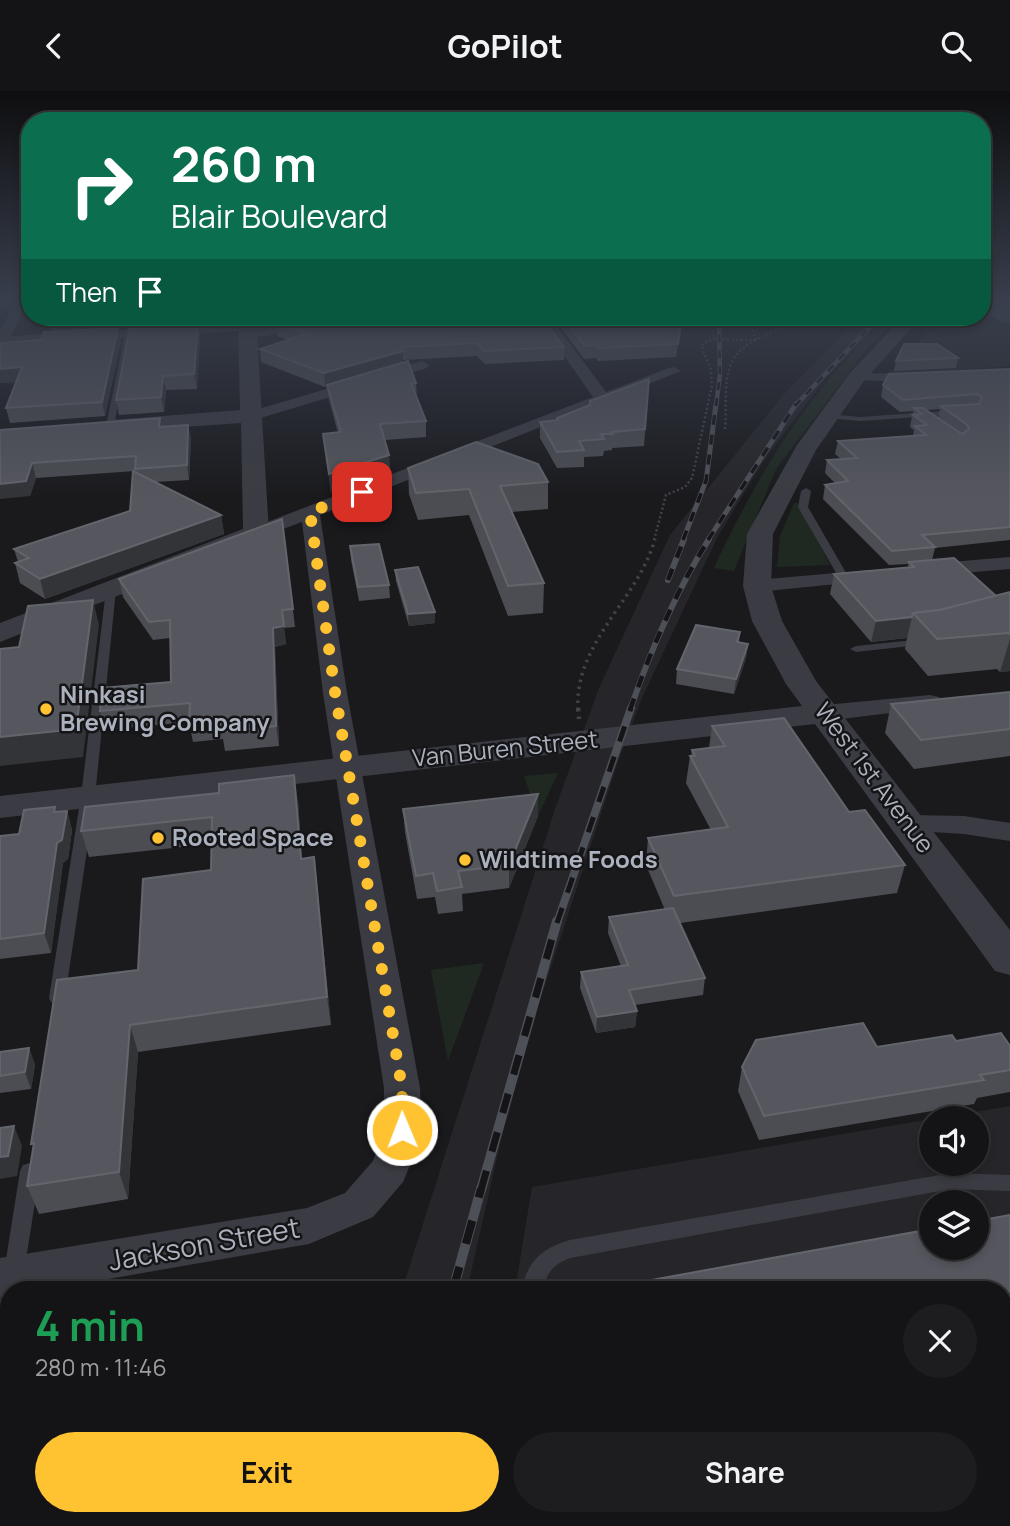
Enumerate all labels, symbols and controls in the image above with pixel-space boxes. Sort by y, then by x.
text: GoPilot [447,24,563,68]
icon: back [35,27,73,65]
icon: search [937,27,975,65]
text: 260 m [171,130,317,197]
icon: right [56,140,147,231]
text: Blair Boulevard [171,194,388,238]
icon: arrive [131,273,169,311]
text: Then [56,274,117,310]
pin [332,462,392,522]
icon: arrive [343,473,381,511]
place label: Ninkasi Brewing Company [60,677,270,738]
street label: West 1st Avenue [808,695,943,859]
marker: Ninkasi Brewing Company [38,701,54,717]
street label: Van Buren Street [410,721,599,774]
place label: Rooted Space [172,820,334,853]
marker: Rooted Space [150,830,166,846]
place label: Wildtime Foods [479,842,658,875]
marker: Wildtime Foods [457,852,473,868]
position arrow [365,1093,439,1167]
map controls [919,1106,989,1260]
button: sound [919,1106,989,1176]
button: layers [919,1190,989,1260]
street label: Jackson Street [105,1208,302,1279]
text: 4 min [35,1296,145,1354]
button: close [903,1304,977,1378]
text: 280 m · 11:46 [35,1351,167,1383]
button: Exit [35,1432,499,1512]
button: Share [513,1432,977,1512]

